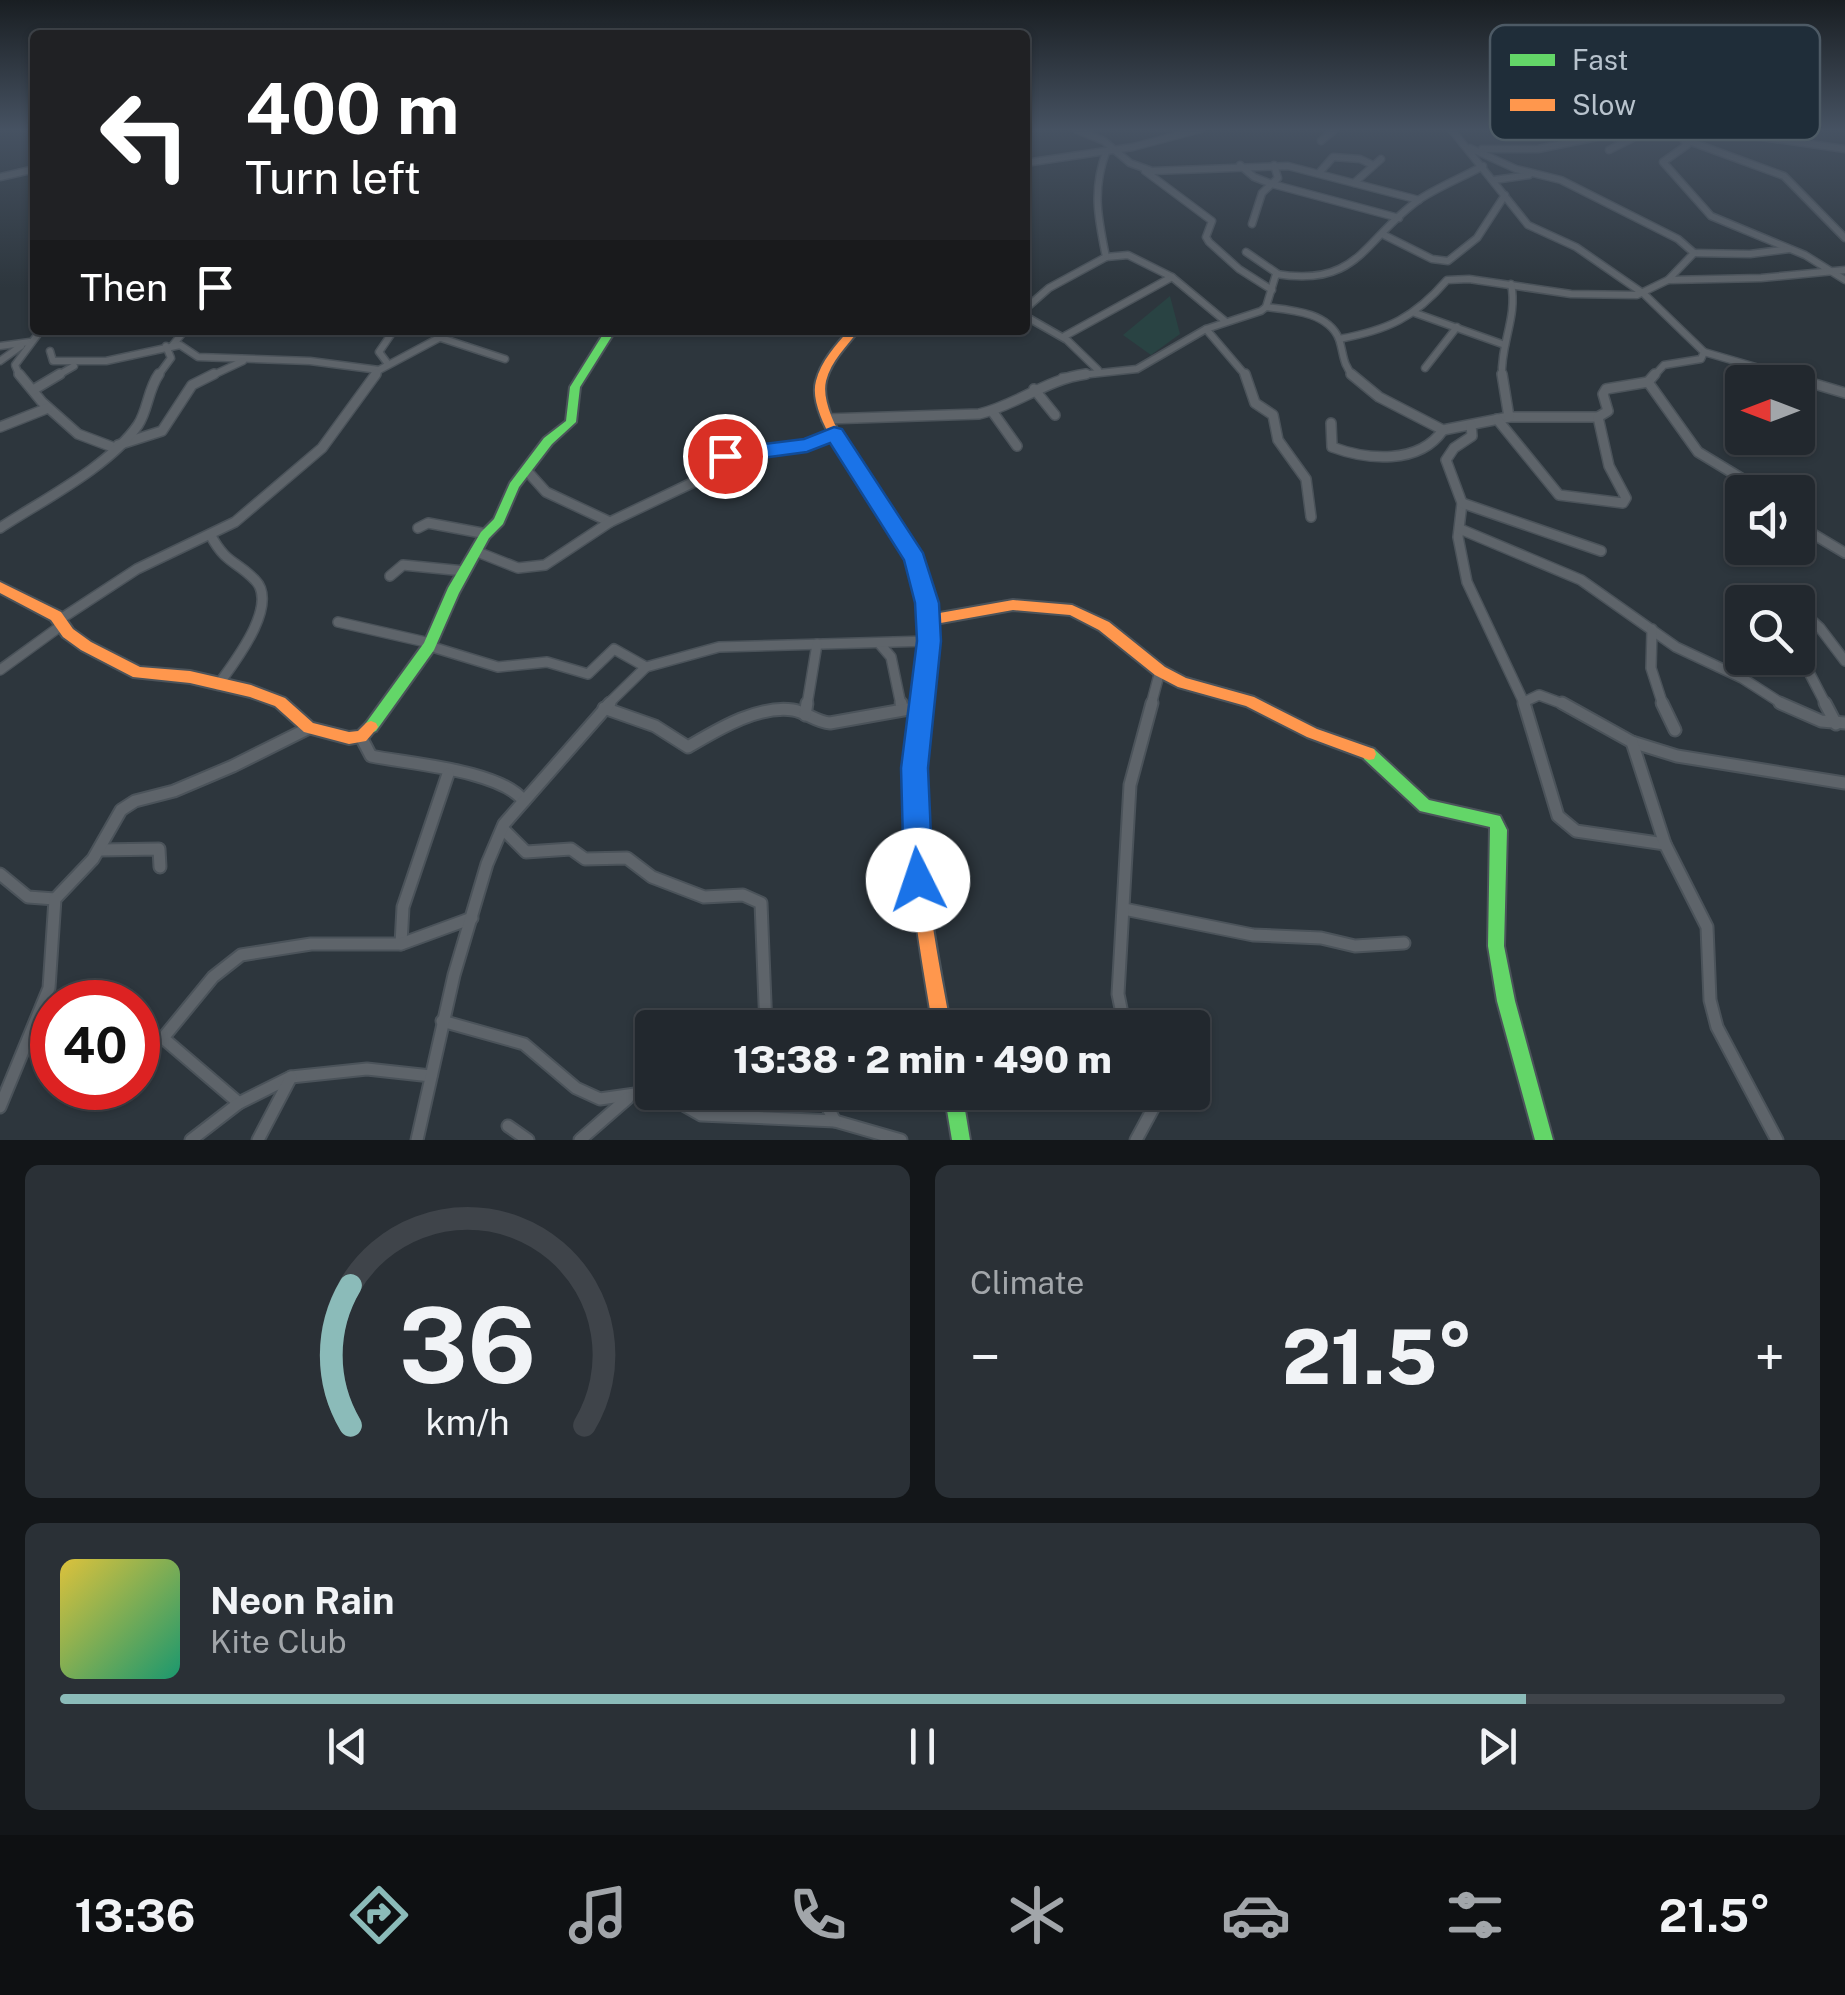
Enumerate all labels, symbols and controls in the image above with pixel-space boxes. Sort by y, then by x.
legend [1490,25,1820,140]
text: Fast [1572,43,1628,76]
text: 400 m [245,67,459,150]
icon: left [80,70,210,200]
text: Slow [1572,88,1636,121]
text: Turn left [245,151,421,204]
icon: arrive [188,260,243,315]
text: Then [80,265,168,310]
north arrow [1725,365,1815,455]
map controls [1725,365,1815,675]
pin [683,414,768,499]
icon: arrive [698,429,753,484]
button: sound [1725,475,1815,565]
button: search [1725,585,1815,675]
position arrow [866,828,970,932]
speed limit sign: 40 [30,980,160,1110]
text: 13:38 · 2 min · 490 m [733,1037,1112,1082]
text: Climate [970,1264,1084,1301]
text: 36 [399,1284,536,1406]
text: 21.5° [1282,1313,1473,1401]
text: − [970,1325,1001,1389]
text: + [1755,1325,1785,1389]
text: km/h [425,1401,510,1443]
text: Neon Rain [210,1578,394,1623]
text: Kite Club [210,1623,347,1660]
icon: previous [320,1719,375,1774]
icon: pause [895,1719,950,1774]
icon: next [1470,1719,1525,1774]
icon: directions [344,1880,414,1950]
icon: music [563,1880,633,1950]
icon: phone [783,1880,853,1950]
icon: climate [1002,1880,1072,1950]
icon: car [1221,1880,1291,1950]
icon: filters [1440,1880,1510,1950]
text: 13:36 [75,1889,195,1942]
text: 21.5° [1659,1889,1770,1942]

